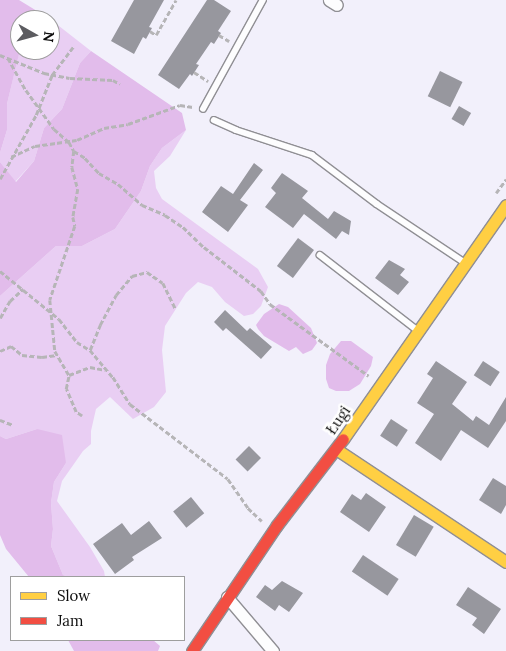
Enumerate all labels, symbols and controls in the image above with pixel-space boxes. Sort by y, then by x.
north arrow [10,10,60,60]
text: N [39,30,58,43]
street label: Ługi [322,402,354,438]
legend [10,576,185,641]
text: Slow [57,586,90,605]
text: Jam [57,611,84,630]

